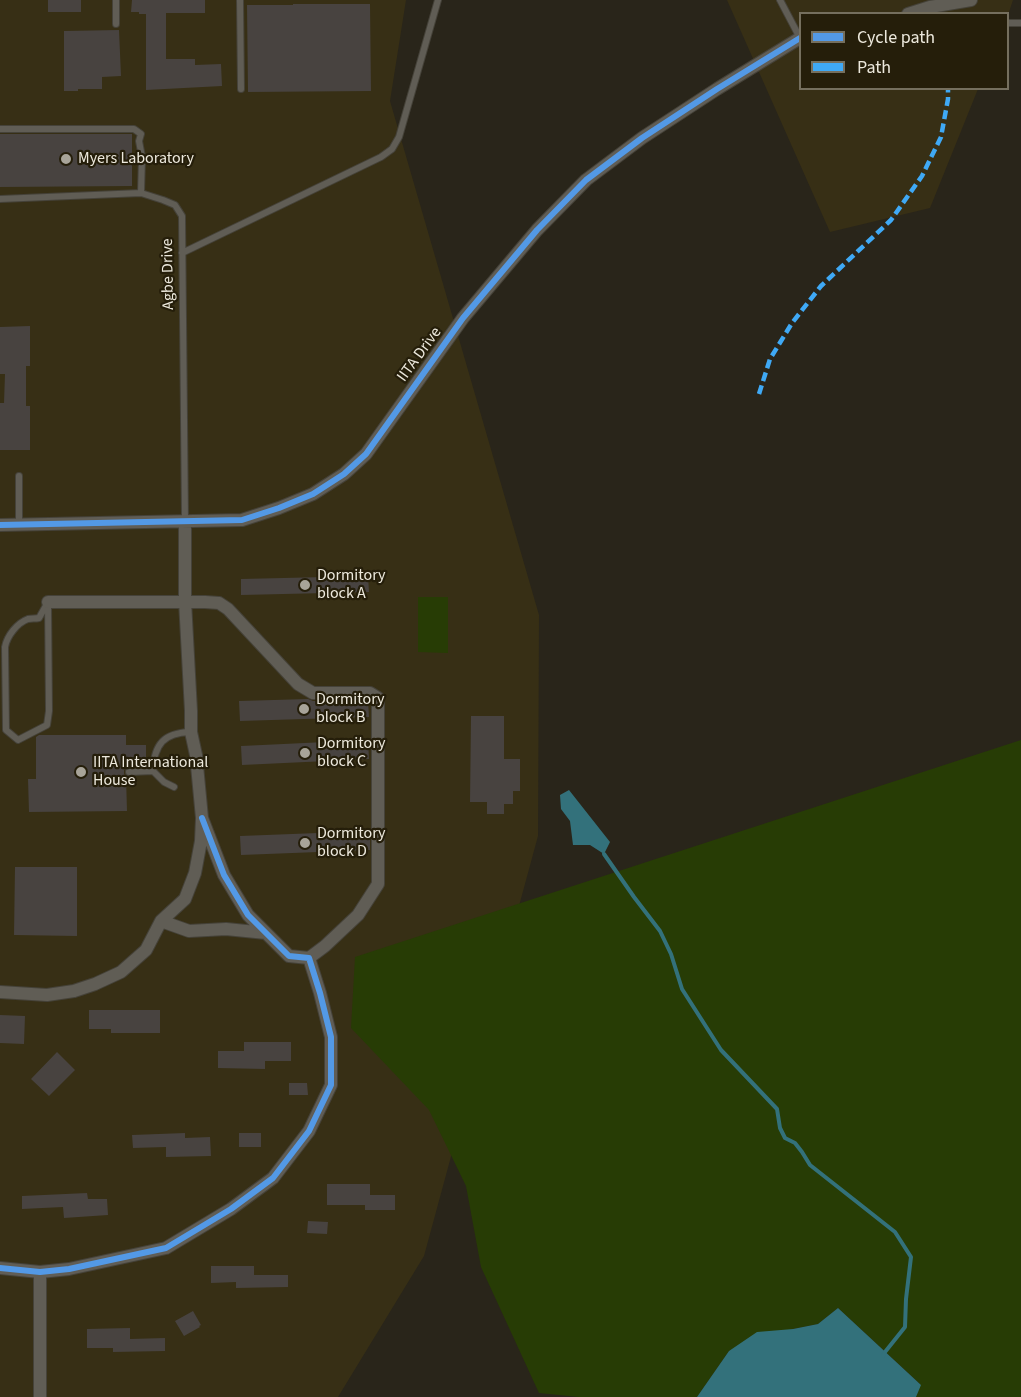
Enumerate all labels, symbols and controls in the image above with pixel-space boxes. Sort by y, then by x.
legend [799,12,1009,90]
text: Cycle path [857,25,935,50]
text: Path [857,55,891,80]
place label: Myers Laboratory [78,149,194,169]
marker: Myers Laboratory [59,152,73,166]
street label: Agbe Drive [159,238,179,310]
street label: IITA Drive [394,324,446,386]
place label: Dormitory block A [317,566,386,604]
marker: Dormitory block A [298,578,312,592]
place label: Dormitory block B [316,690,385,728]
marker: Dormitory block B [297,702,311,716]
place label: Dormitory block C [317,734,386,772]
marker: Dormitory block C [298,746,312,760]
place label: IITA International House [93,753,208,791]
marker: IITA International House [74,765,88,779]
place label: Dormitory block D [317,824,386,862]
marker: Dormitory block D [298,836,312,850]

